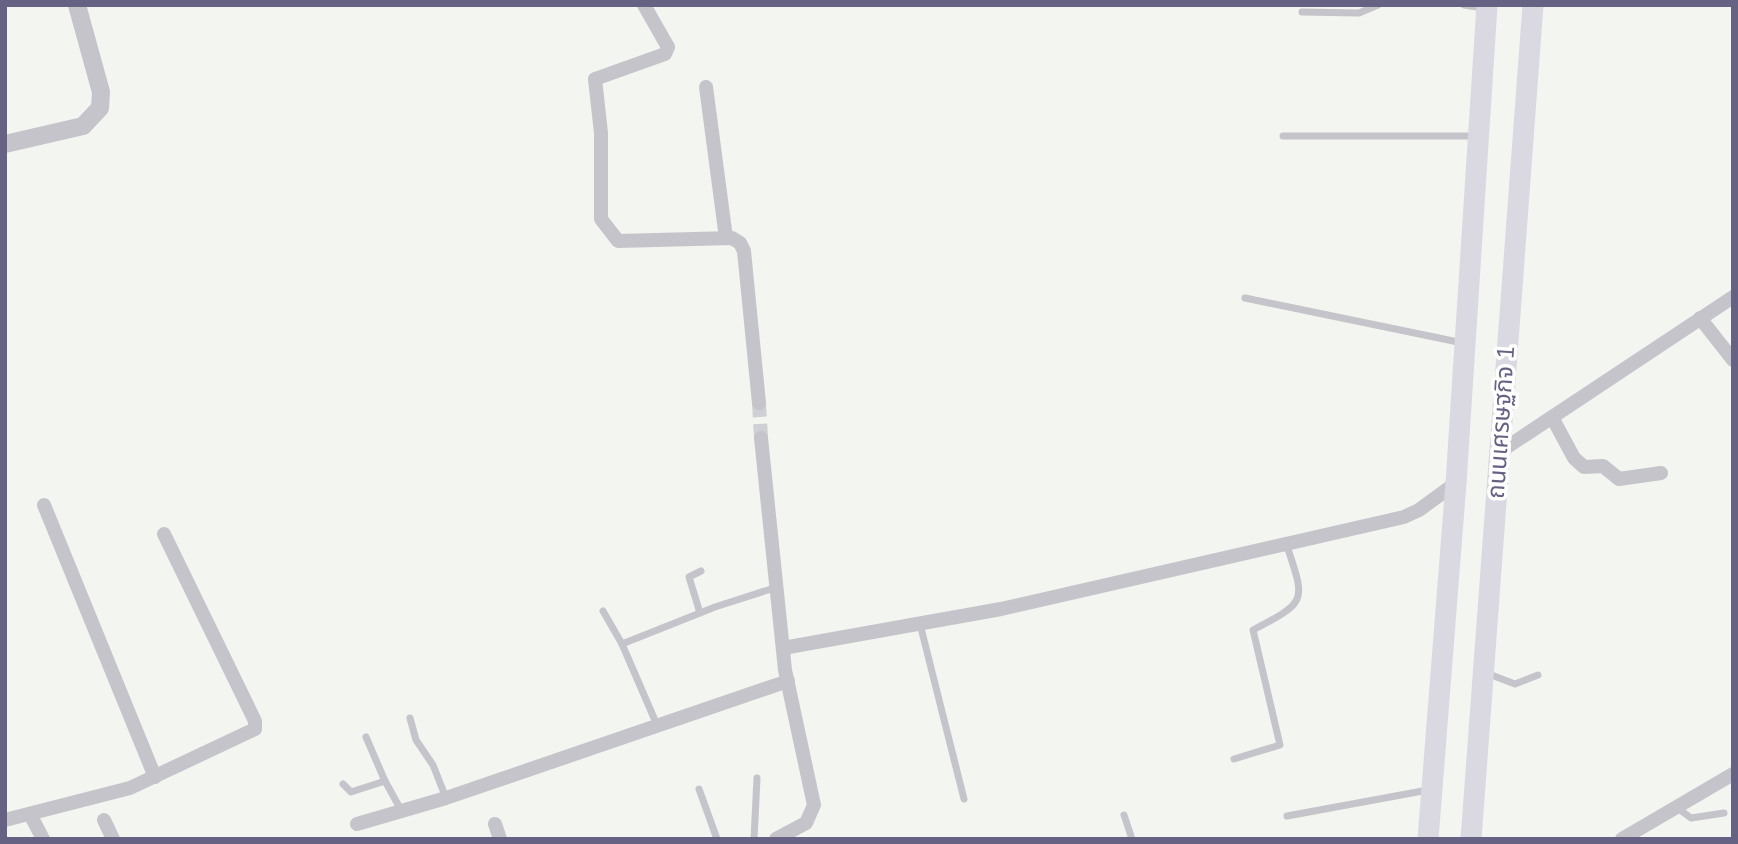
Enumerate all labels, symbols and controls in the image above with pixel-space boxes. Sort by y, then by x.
street label: ถนนเศรษฐกิจ 1 [1480,344,1522,500]

